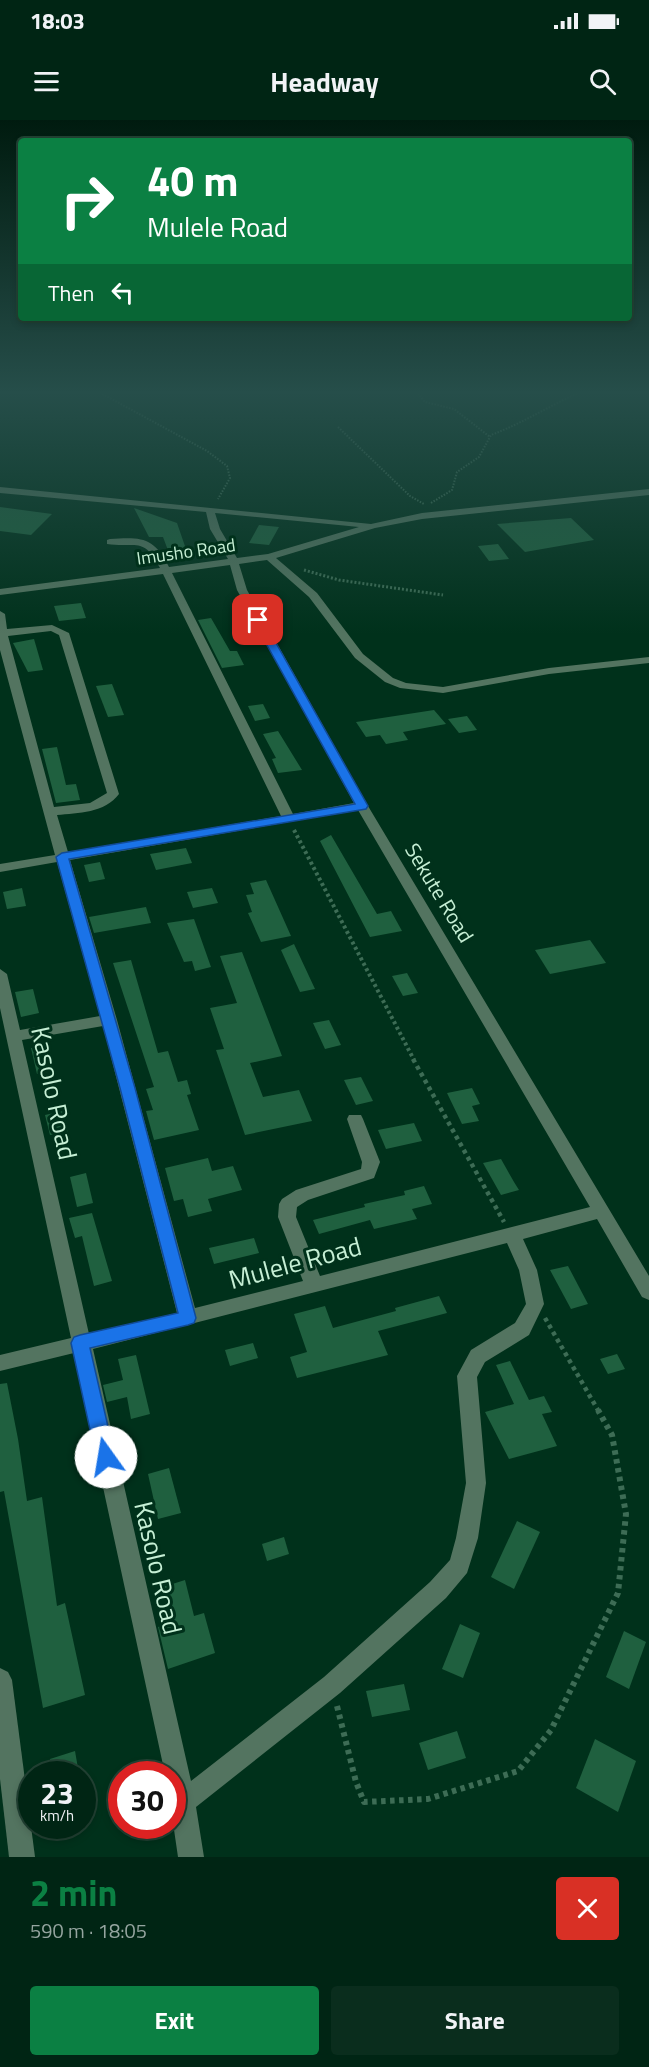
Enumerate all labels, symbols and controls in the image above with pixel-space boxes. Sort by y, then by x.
text: 18:03 [30,4,85,38]
text: Headway [270,61,379,102]
icon: menu [30,65,63,98]
icon: search [586,65,619,98]
text: 40 m [147,148,239,212]
icon: right [48,162,126,240]
text: Mulele Road [147,206,288,247]
text: Then [48,276,94,310]
icon: left [106,276,139,309]
street label: Imusho Road [135,531,237,572]
pin [232,594,283,645]
icon: arrive [241,603,274,636]
street label: Sekute Road [397,837,482,948]
street label: Kasolo Road [21,1023,88,1163]
street label: Mulele Road [224,1226,366,1299]
position arrow [74,1425,138,1489]
street label: Kasolo Road [124,1498,193,1638]
speed limit sign: 30 [108,1761,186,1839]
text: 23 [40,1770,74,1816]
text: km/h [40,1804,74,1827]
text: 2 min [30,1865,117,1920]
button: close [556,1877,619,1940]
text: 590 m · 18:05 [30,1915,147,1946]
button: Exit [30,1986,319,2055]
button: Share [331,1986,619,2055]

